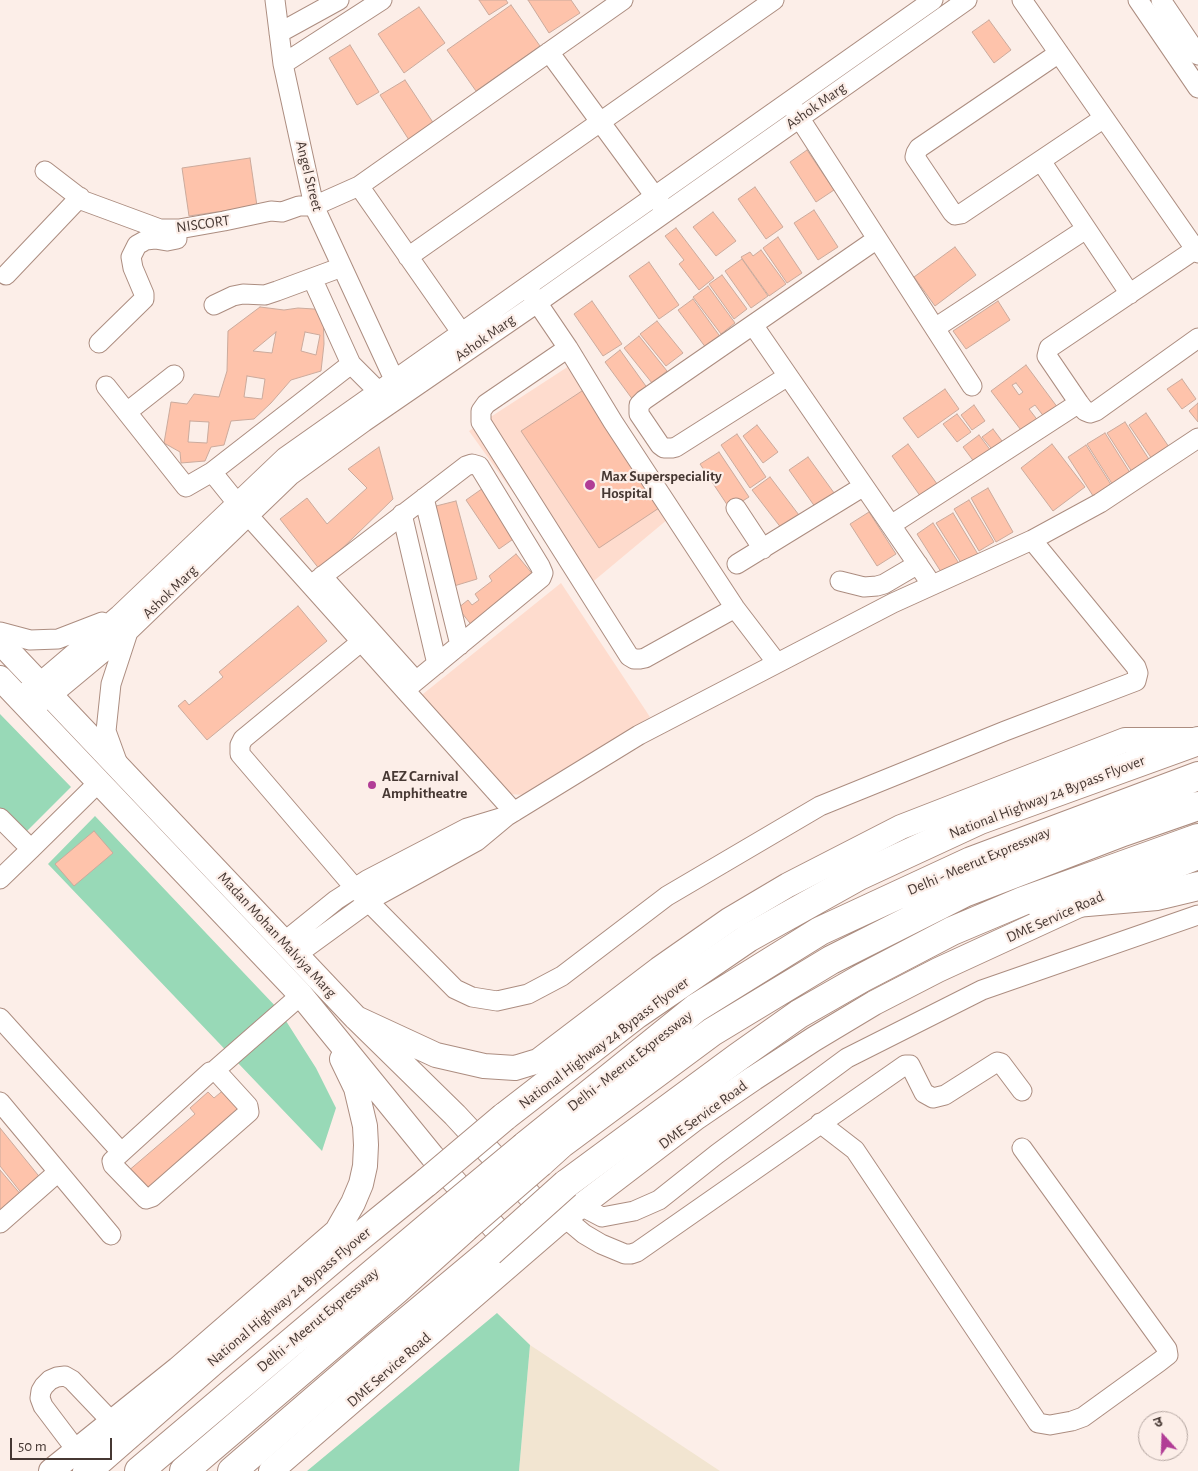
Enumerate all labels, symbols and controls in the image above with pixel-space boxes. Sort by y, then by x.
street label: Ashok Marg [782,79,850,133]
street label: Angel Street [292,139,326,213]
street label: NISCORT [175,211,231,237]
street label: Ashok Marg [451,311,519,365]
place label: Max Superspeciality Hospital [601,467,722,502]
marker: Max Superspeciality Hospital [583,478,597,492]
street label: Ashok Marg [139,561,201,623]
street label: National Highway 24 Bypass Flyover [947,751,1147,843]
place label: AEZ Carnival Amphitheatre [382,767,467,802]
marker: AEZ Carnival Amphitheatre [366,779,378,791]
street label: Delhi - Meerut Expressway [905,823,1053,899]
street label: Madan Mohan Malviya Marg [214,868,340,1002]
street label: DME Service Road [1003,887,1107,947]
street label: National Highway 24 Bypass Flyover [515,973,693,1113]
street label: Delhi - Meerut Expressway [564,1007,696,1115]
street label: DME Service Road [655,1077,751,1153]
street label: National Highway 24 Bypass Flyover [204,1223,374,1371]
street label: Delhi - Meerut Expressway [253,1264,383,1376]
street label: DME Service Road [344,1329,434,1411]
north arrow [1138,1411,1188,1461]
text: उ [1152,1415,1164,1431]
scale bar [12,1428,115,1460]
text: 50 m [18,1439,47,1454]

